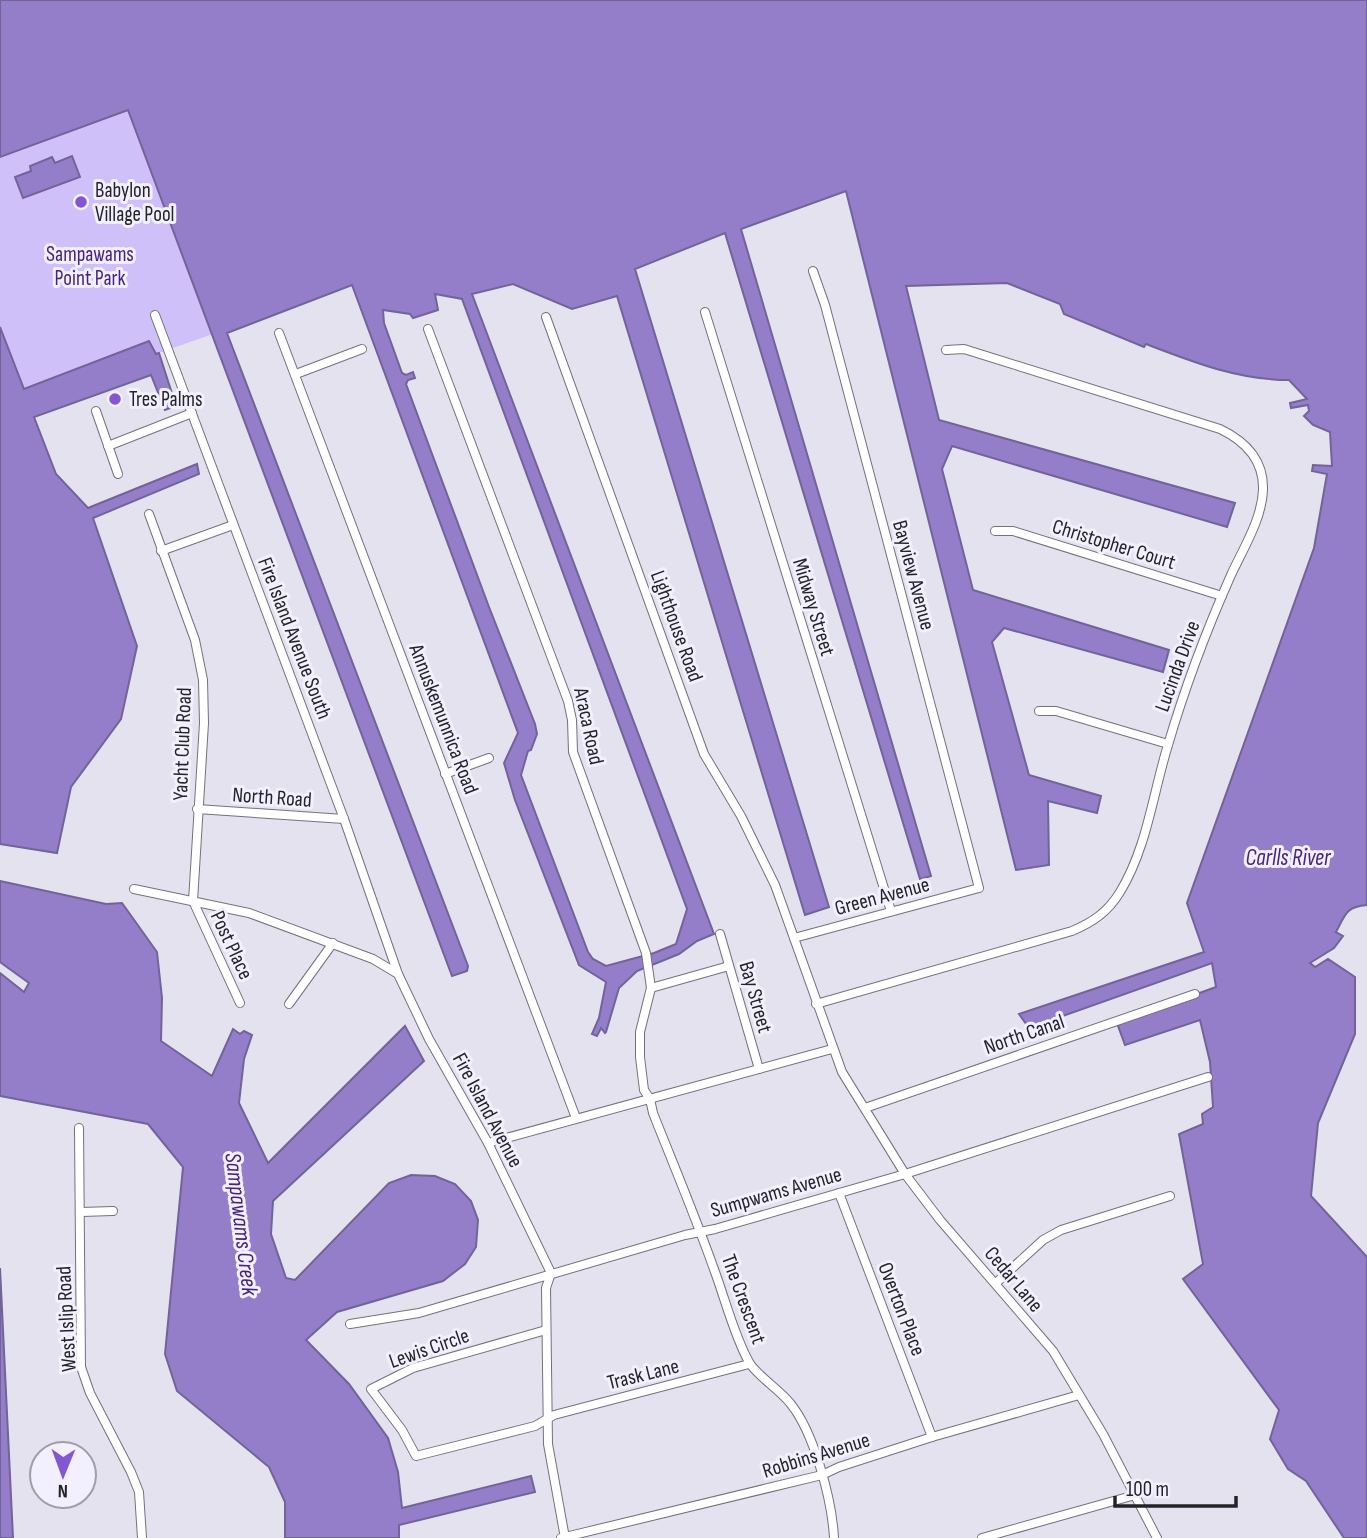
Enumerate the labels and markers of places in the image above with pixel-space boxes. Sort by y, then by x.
place label: Babylon Village Pool [95,178,175,227]
marker: Babylon Village Pool [73,194,89,210]
place label: Tres Palms [129,387,203,412]
marker: Tres Palms [107,391,123,407]

